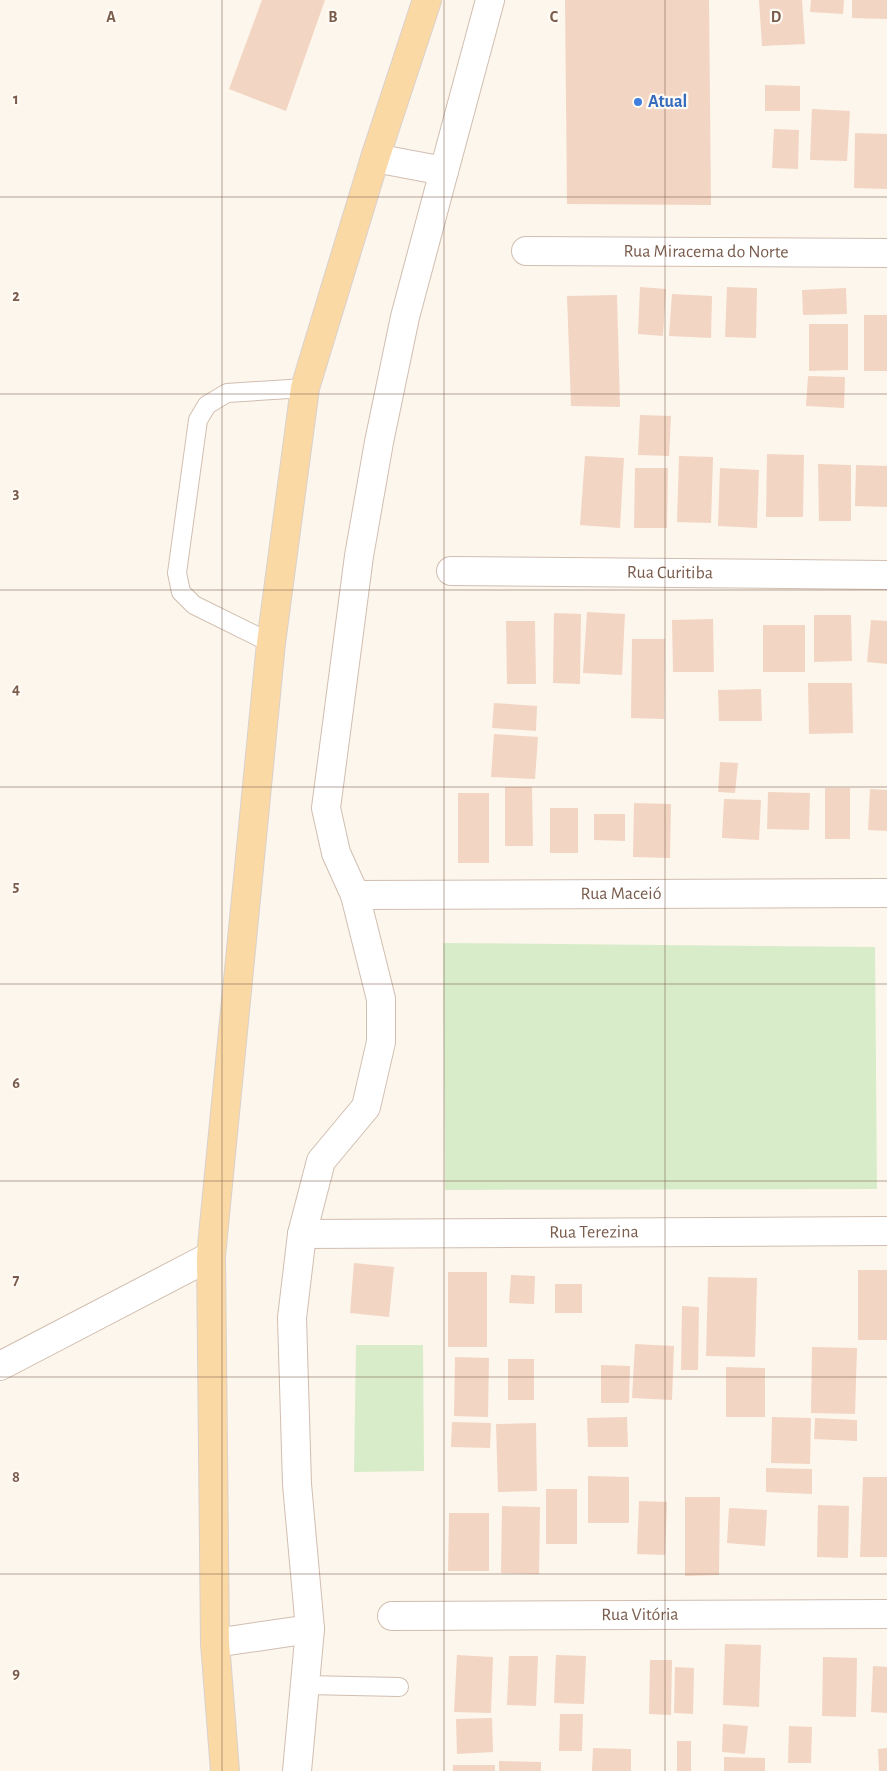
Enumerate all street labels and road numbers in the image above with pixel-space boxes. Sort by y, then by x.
street label: Rua Miracema do Norte [623,243,789,261]
street label: Rua Curitiba [627,564,713,582]
street label: Rua Maceió [580,885,662,903]
street label: Rua Terezina [549,1223,639,1242]
street label: Rua Vitória [601,1606,679,1624]

